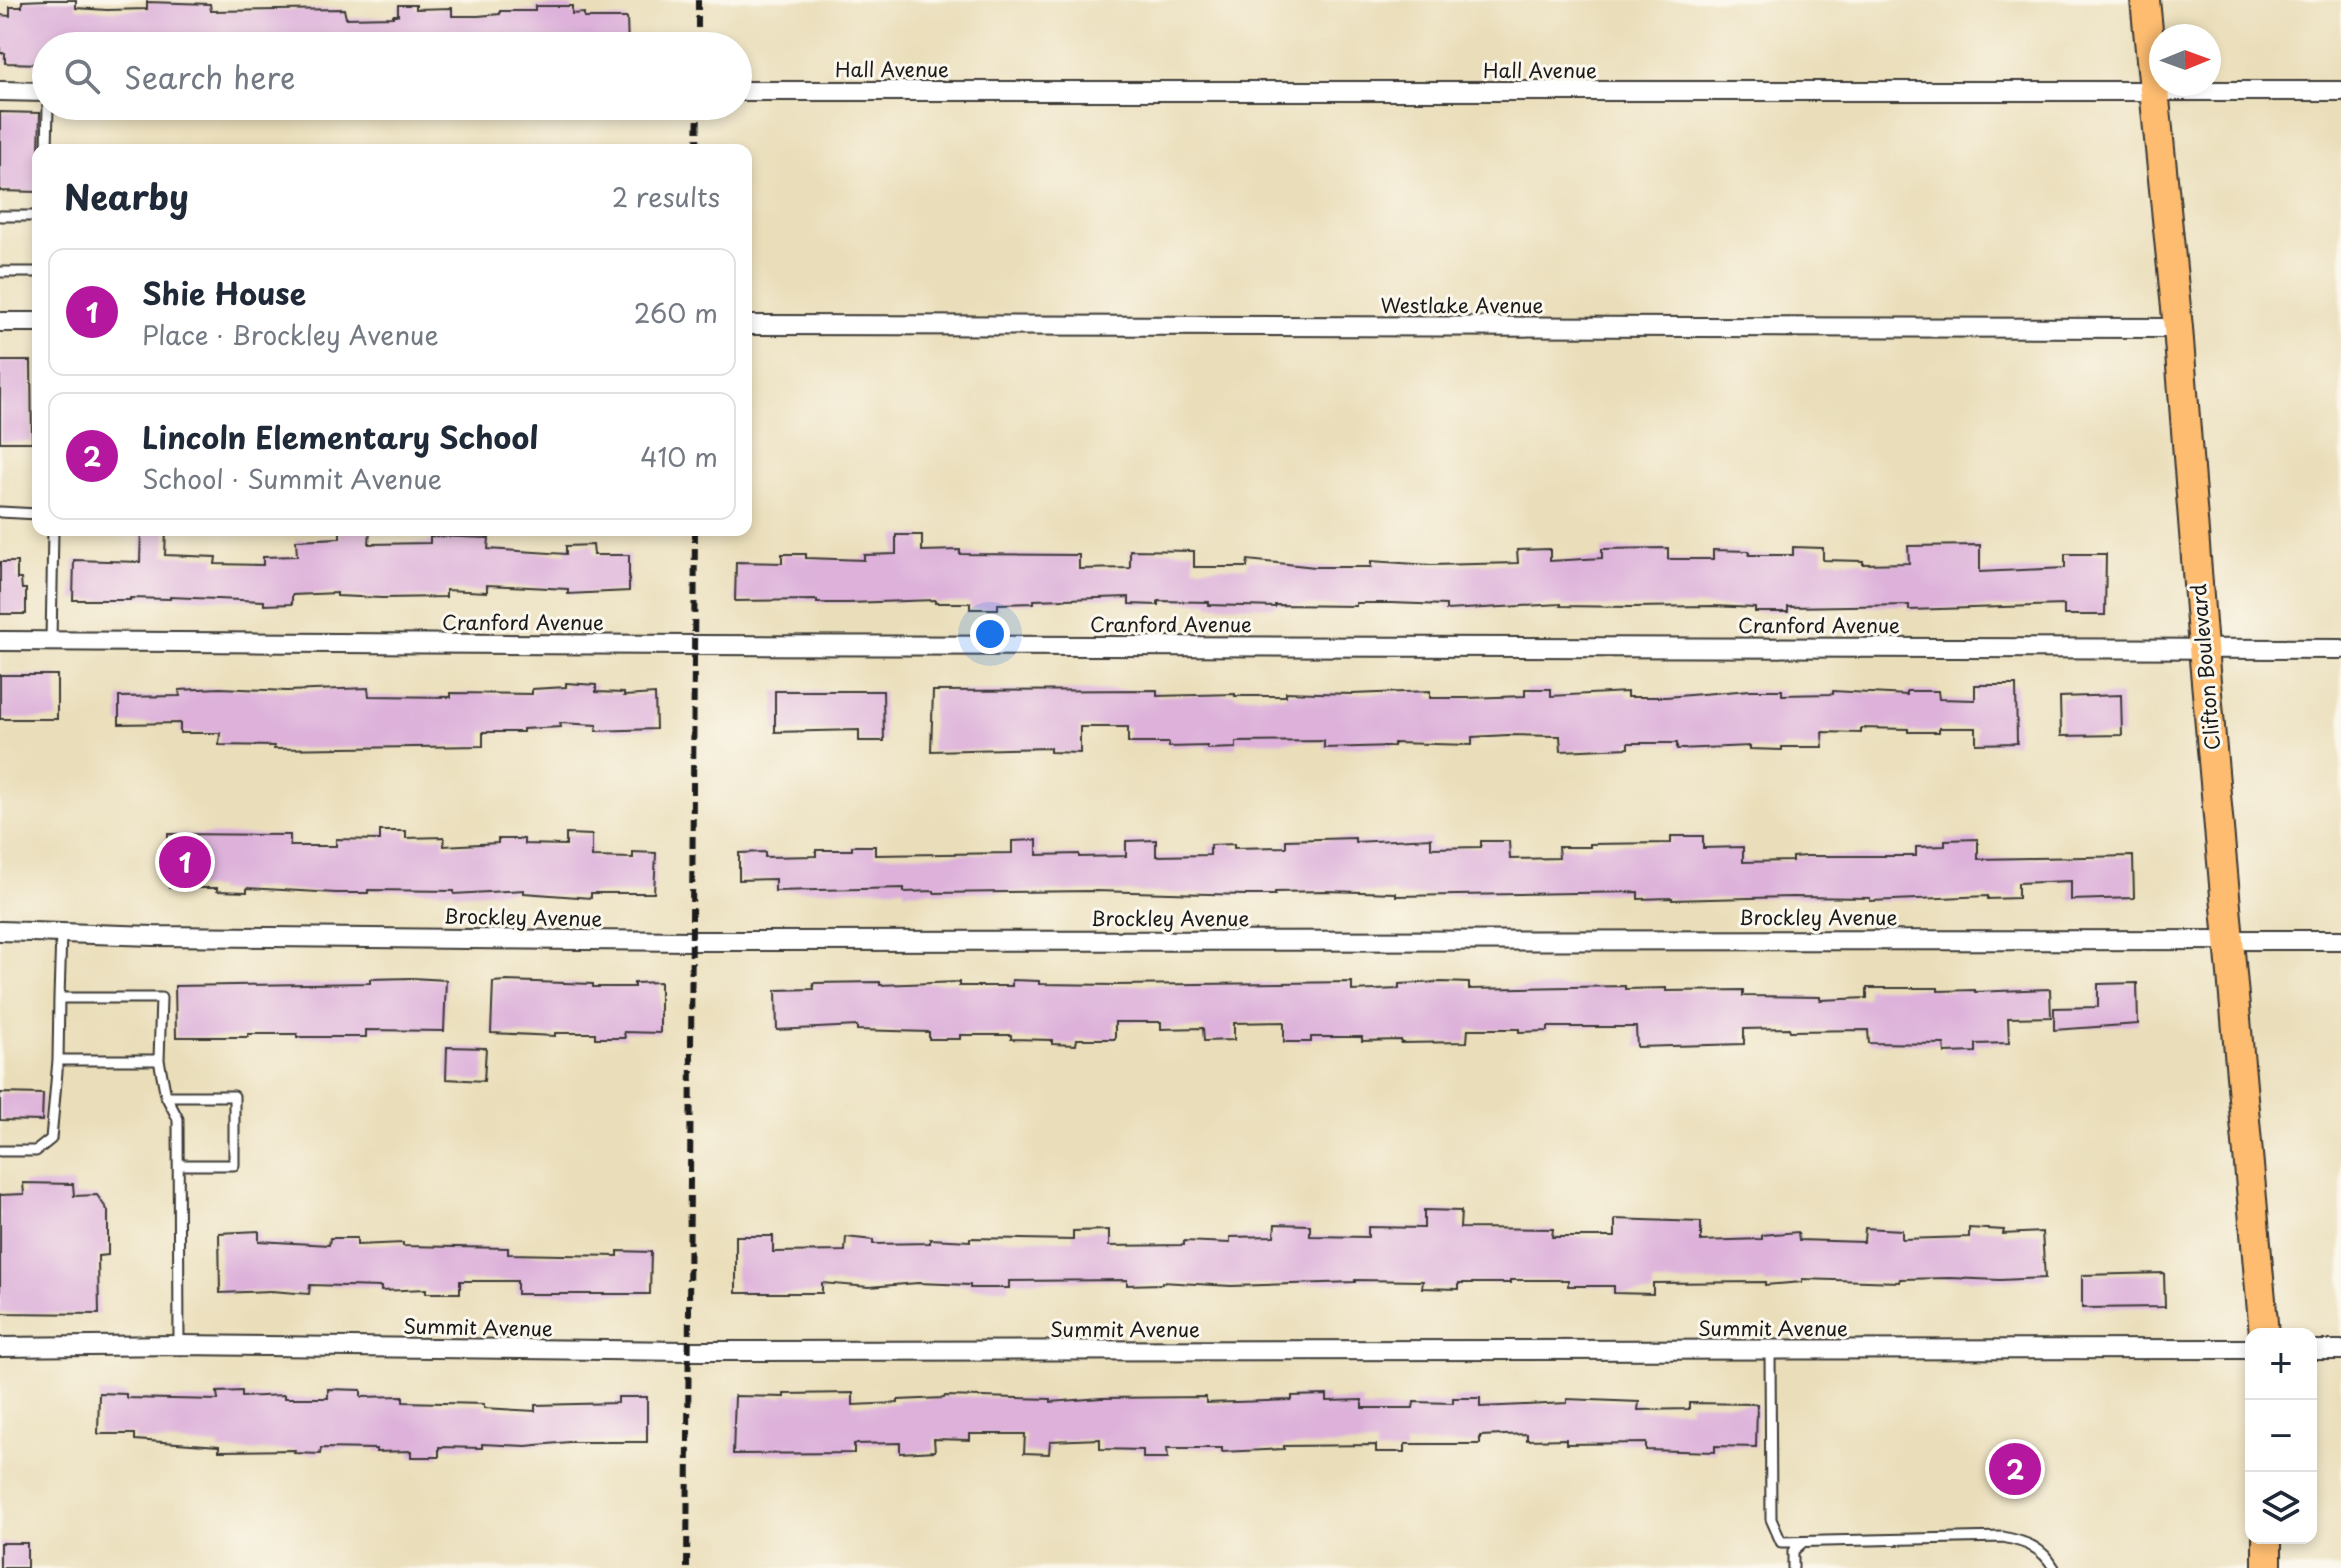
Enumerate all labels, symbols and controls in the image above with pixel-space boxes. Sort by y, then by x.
north arrow [2149,24,2221,96]
search box [32,32,752,120]
icon: search [60,54,104,98]
text: Search here [124,54,296,99]
street label: Hall Avenue [835,54,949,84]
street label: Hall Avenue [1483,55,1597,85]
text: Nearby [64,170,189,222]
text: 2 results [612,177,720,216]
text: Shie House [142,270,306,315]
street label: Westlake Avenue [1381,290,1544,320]
text: 1 [86,293,98,332]
text: 260 m [634,293,718,332]
text: Place · Brockley Avenue [142,315,439,354]
text: Lincoln Elementary School [142,414,538,459]
text: 2 [83,437,101,476]
text: 410 m [640,437,718,476]
text: School · Summit Avenue [142,459,442,498]
street label: Clifton Boulevard [2183,583,2227,751]
street label: Cranford Avenue [442,607,604,637]
street label: Cranford Avenue [1090,609,1252,639]
street label: Cranford Avenue [1738,610,1900,640]
your location [970,614,1010,654]
pin: 1 [159,832,211,892]
street label: Brockley Avenue [443,901,603,933]
street label: Brockley Avenue [1739,902,1897,932]
street label: Brockley Avenue [1091,903,1249,933]
street label: Summit Avenue [403,1311,553,1343]
street label: Summit Avenue [1698,1313,1848,1343]
street label: Summit Avenue [1050,1314,1200,1344]
map controls [2245,1328,2317,1544]
button: + [2245,1328,2317,1400]
button: − [2245,1400,2317,1472]
pin: 2 [1989,1439,2041,1499]
button: layers [2245,1472,2317,1544]

